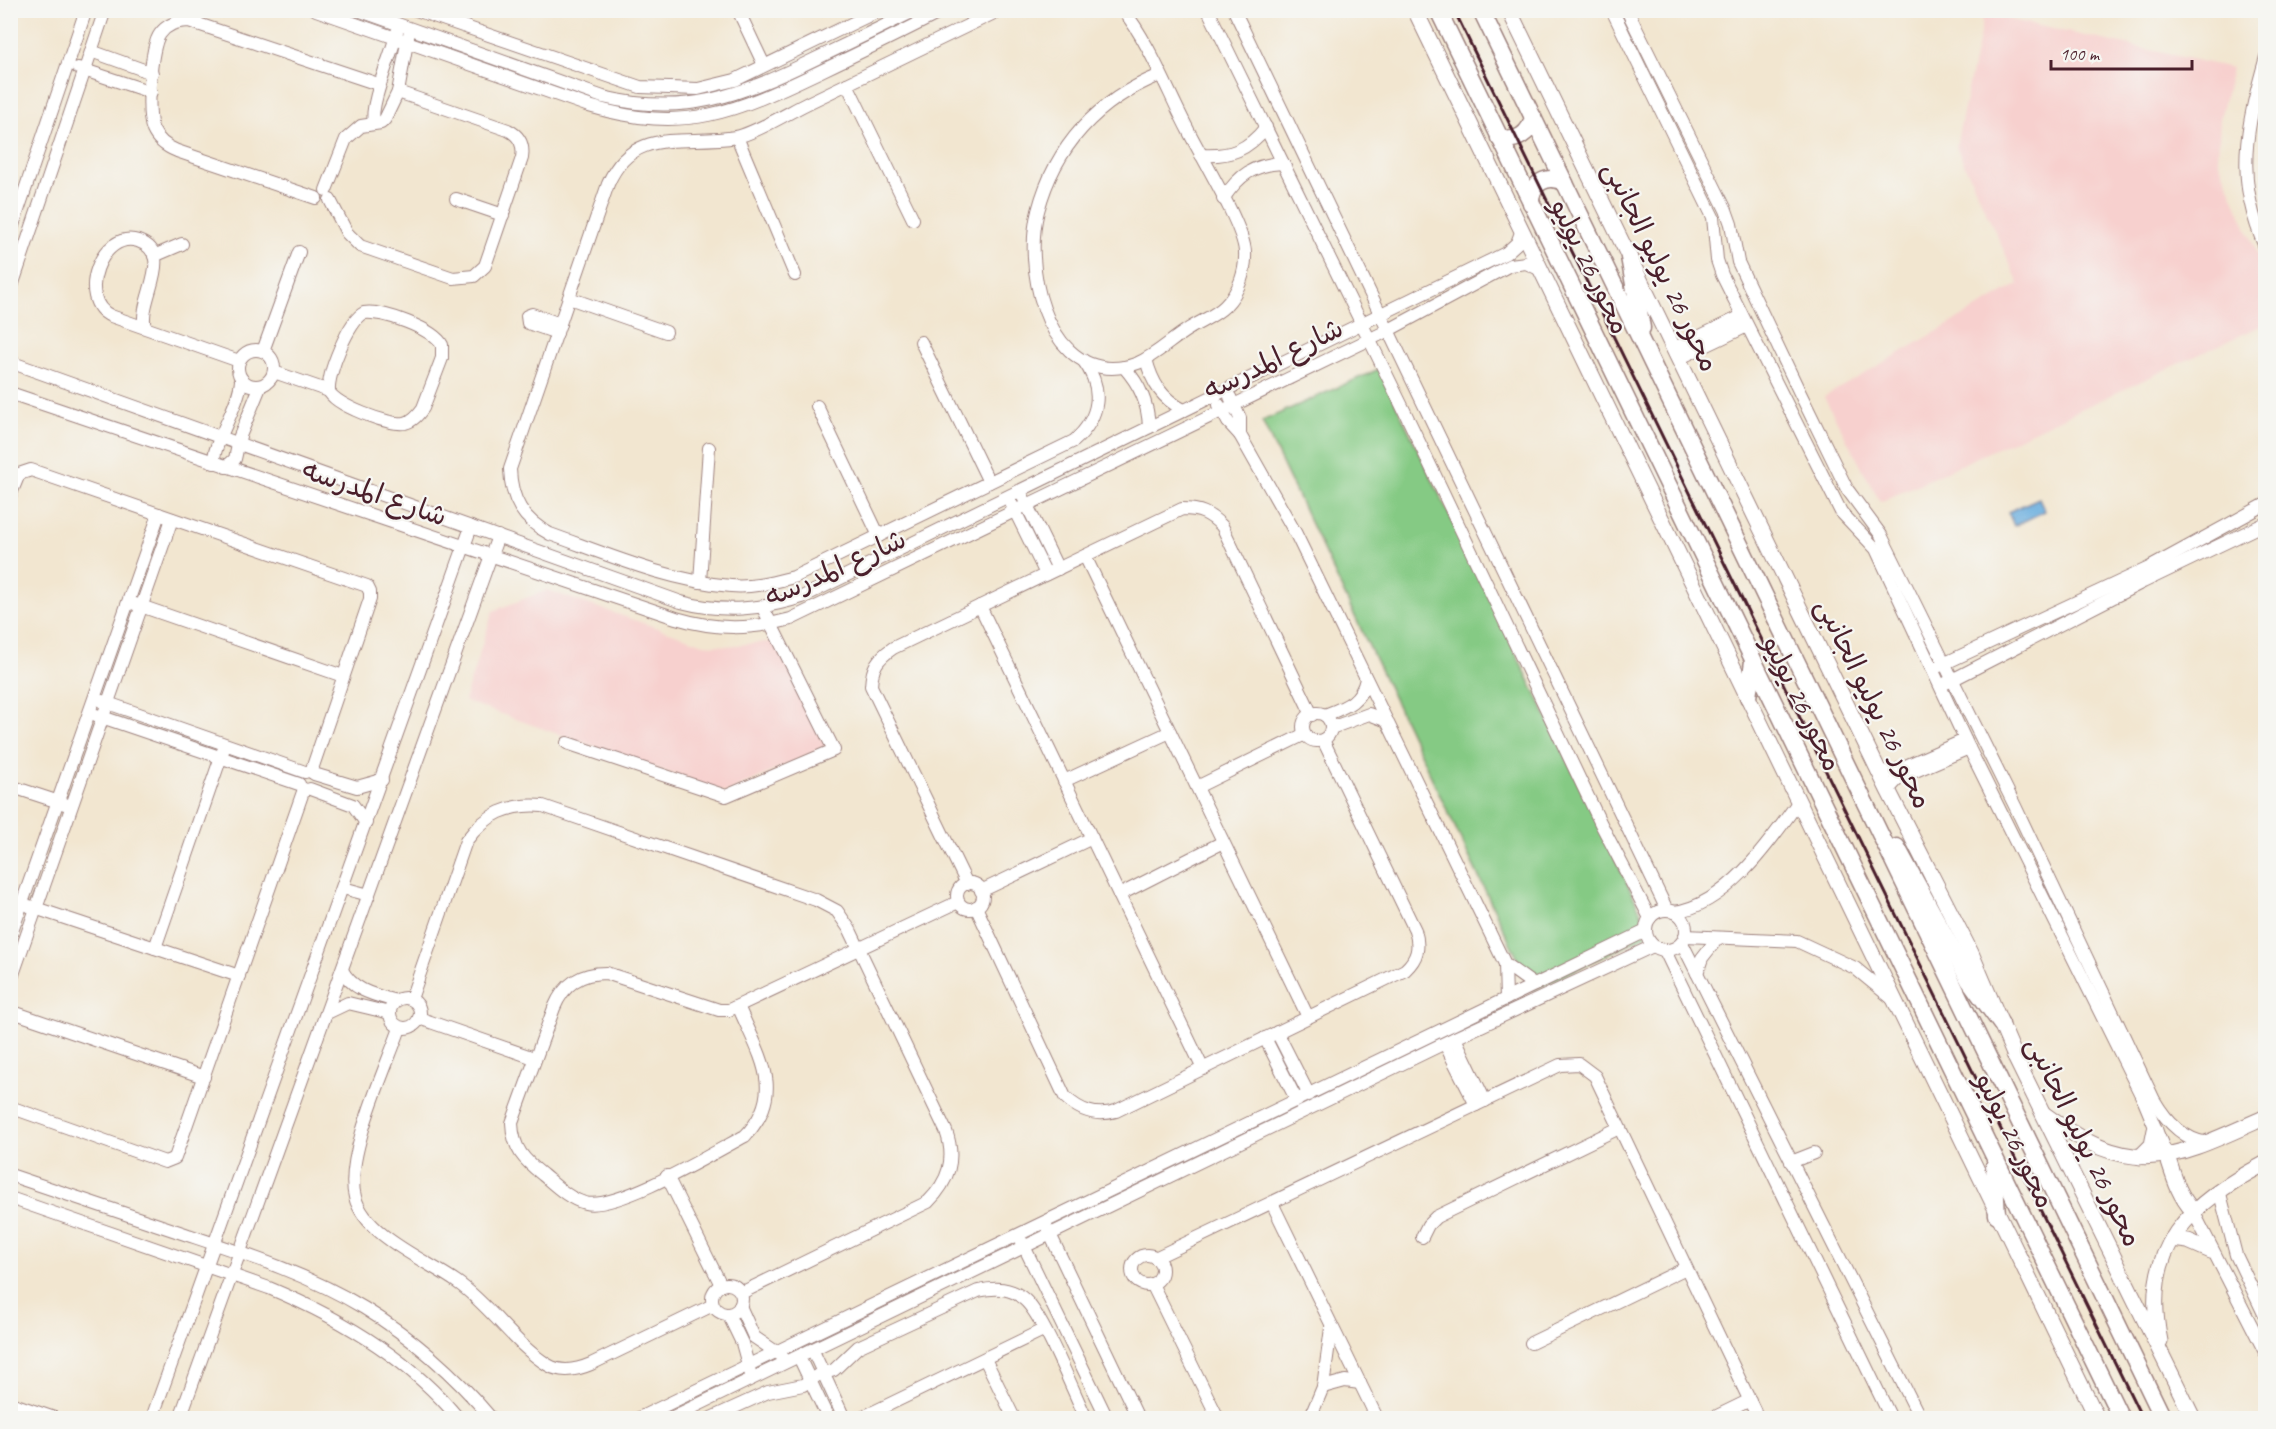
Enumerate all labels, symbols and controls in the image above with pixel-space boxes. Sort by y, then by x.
scale bar [2051,33,2192,71]
text: 100 m [2060,43,2101,65]
street label: محور 26 يوليو الجانبى [1595,155,1728,377]
street label: محور 26 يوليو [1542,191,1638,340]
street label: شارع المدرسه [1198,310,1350,409]
street label: شارع المدرسه [297,451,452,535]
street label: شارع المدرسه [759,521,912,616]
street label: محور 26 يوليو الجانبى [1808,592,1941,814]
street label: محور 26 يوليو [1754,628,1850,777]
street label: محور 26 يوليو الجانبى [2018,1030,2151,1252]
street label: محور 26 يوليو [1967,1065,2063,1214]

